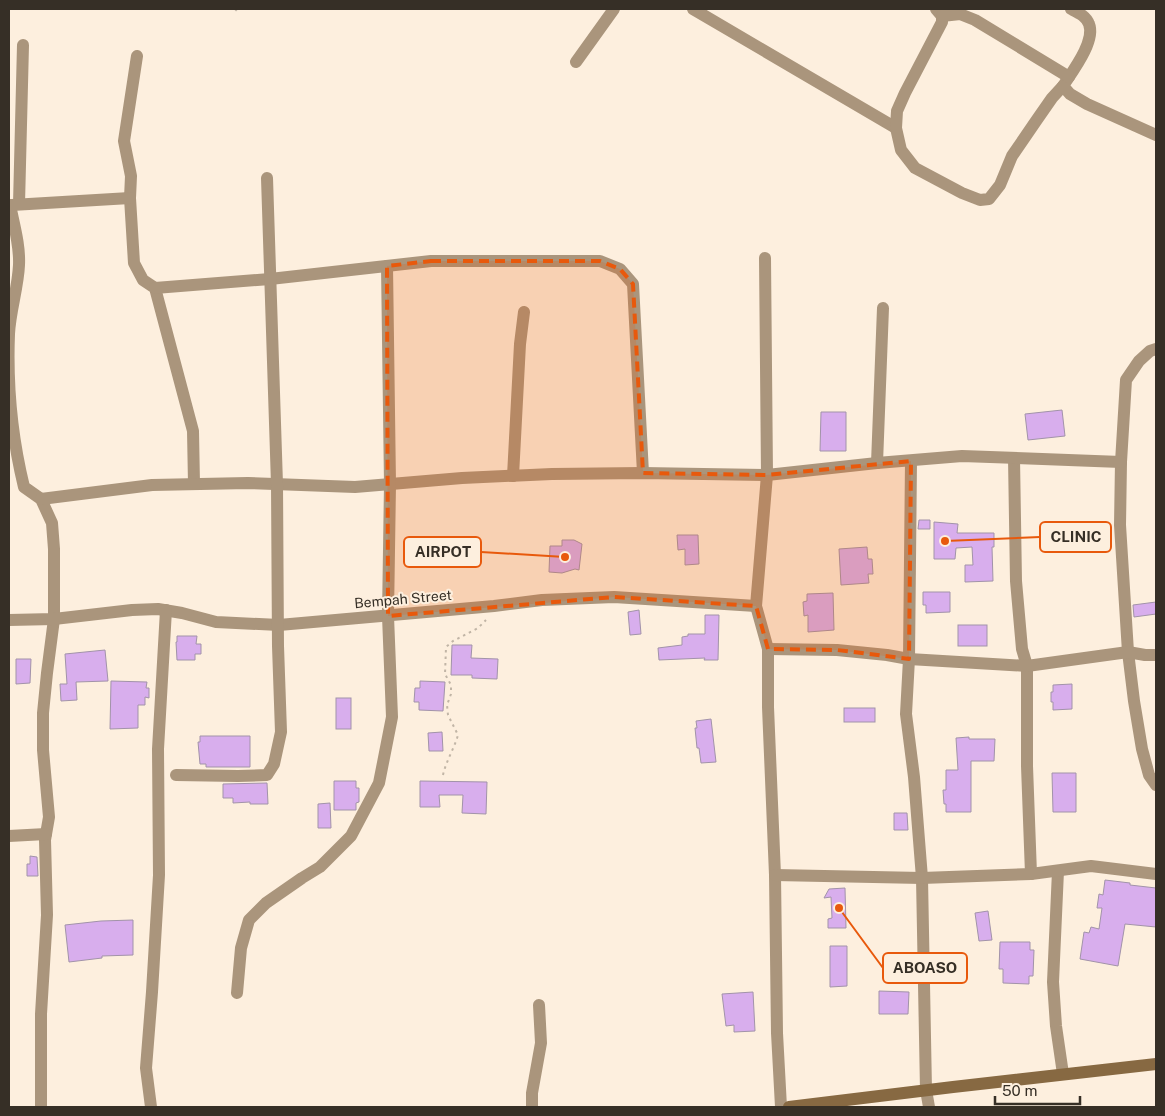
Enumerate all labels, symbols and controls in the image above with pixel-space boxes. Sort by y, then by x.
callout: CLINIC [1040,522,1111,552]
text: CLINIC [1050,528,1102,545]
callout: AIRPOT [404,537,481,567]
text: AIRPOT [415,543,471,560]
street label: Bempah Street [354,587,452,611]
callout: ABOASO [883,953,967,983]
text: ABOASO [893,959,957,976]
scale bar [995,1074,1080,1106]
text: 50 m [1002,1082,1037,1099]

